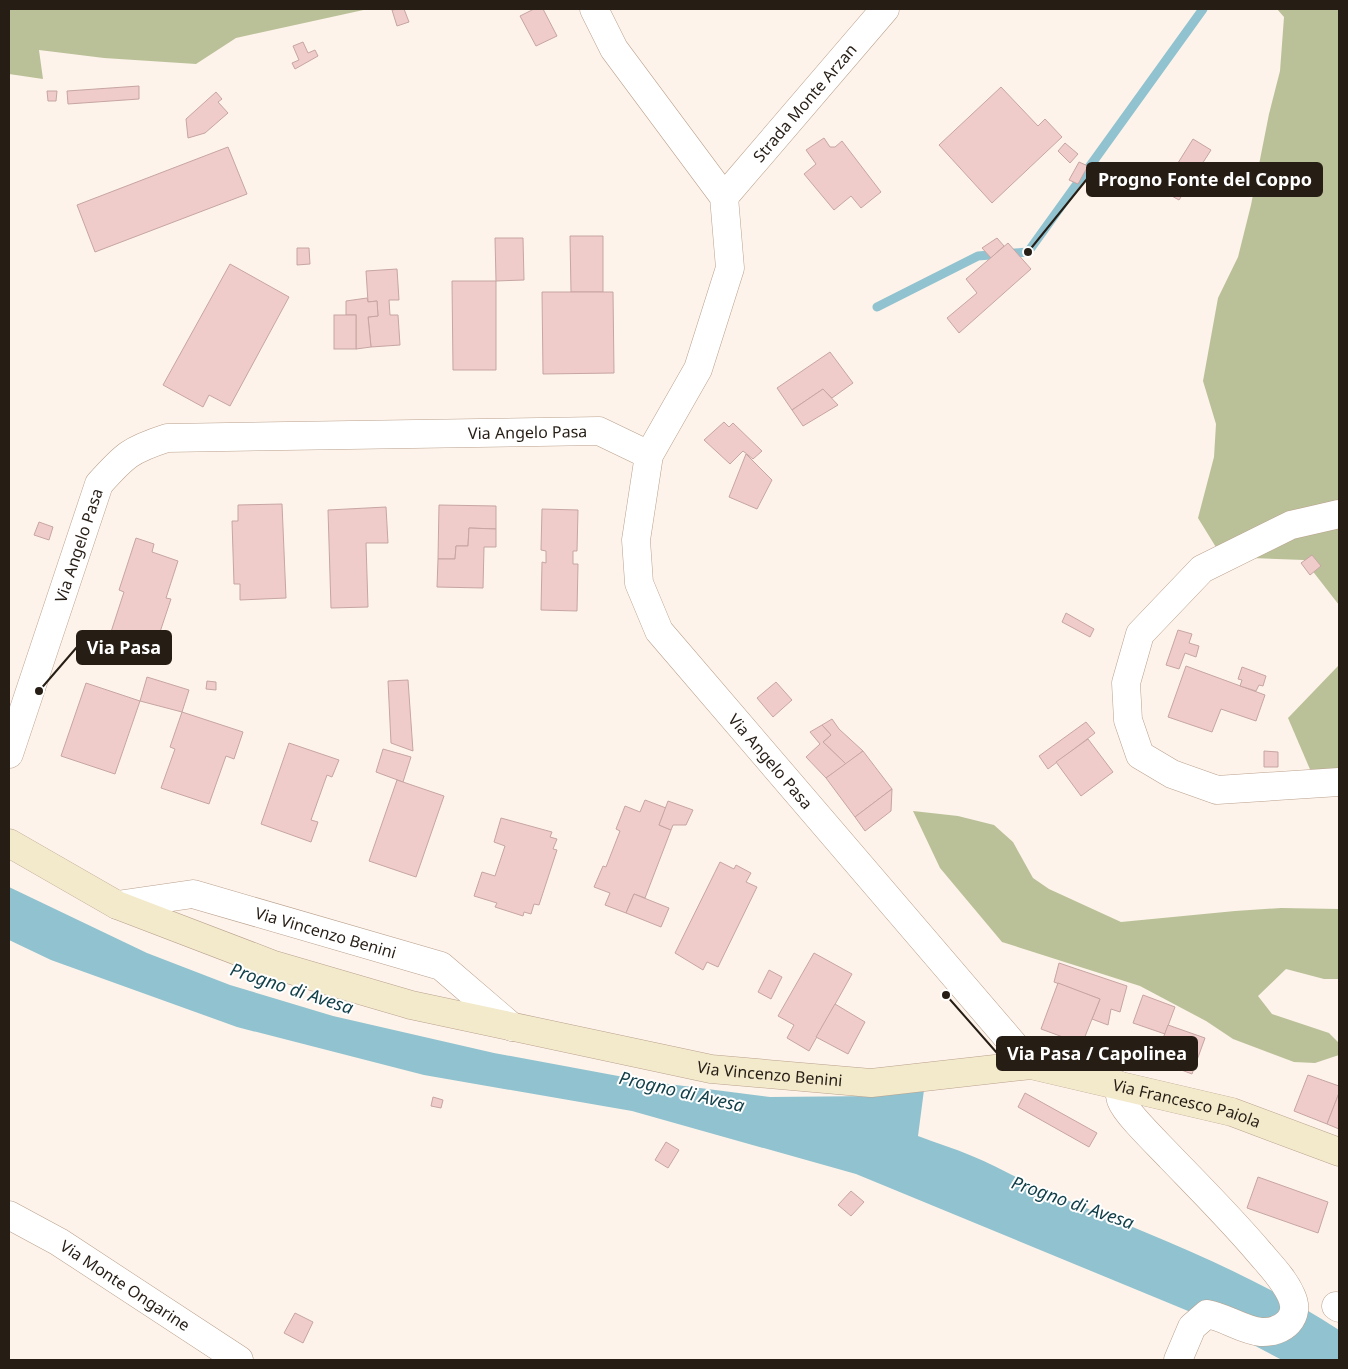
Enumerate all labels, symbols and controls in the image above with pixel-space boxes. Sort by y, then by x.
street label: Strada Monte Arzan [748,39,862,167]
callout: Progno Fonte del Coppo [1087,163,1322,196]
text: Progno Fonte del Coppo [1098,167,1312,191]
street label: Via Angelo Pasa [468,420,587,444]
street label: Via Angelo Pasa [49,485,108,605]
callout: Via Pasa [77,631,171,664]
text: Via Pasa [87,635,161,659]
street label: Via Angelo Pasa [724,709,818,814]
street label: Via Vincenzo Benini [253,902,399,963]
water label: Progno di Avesa [227,957,357,1019]
callout: Via Pasa / Capolinea [997,1037,1197,1070]
text: Via Pasa / Capolinea [1007,1041,1187,1065]
street label: Via Vincenzo Benini [695,1055,843,1091]
water label: Progno di Avesa [617,1065,747,1117]
street label: Via Francesco Paiola [1111,1073,1264,1133]
water label: Progno di Avesa [1009,1170,1137,1234]
street label: Via Monte Ongarine [56,1235,194,1336]

